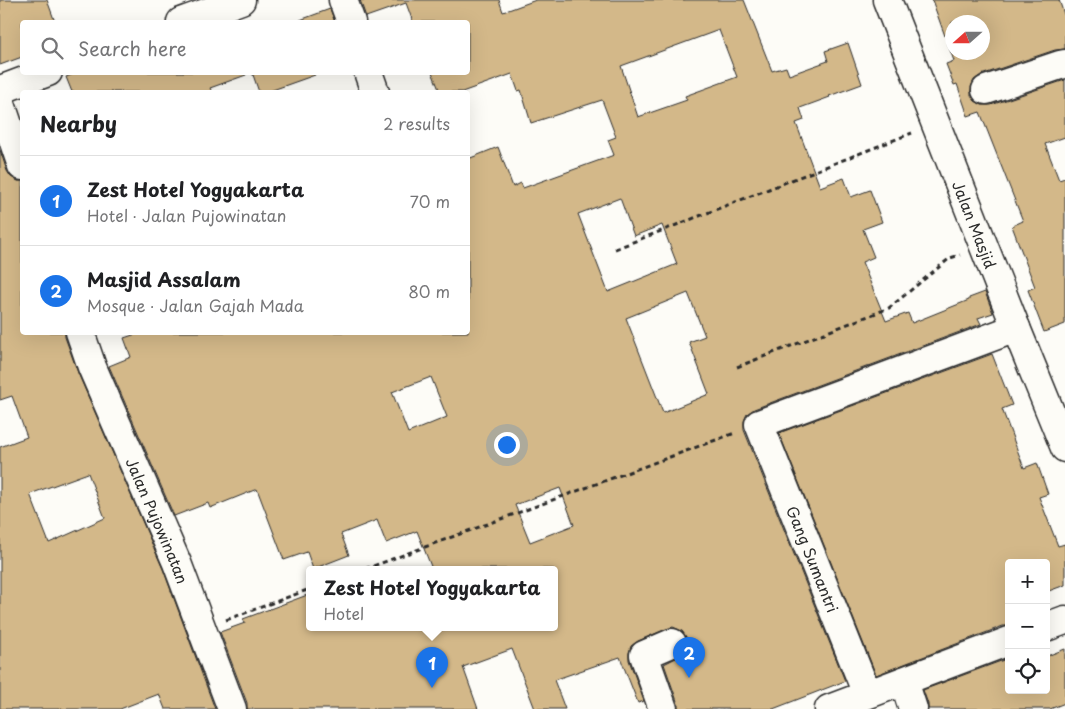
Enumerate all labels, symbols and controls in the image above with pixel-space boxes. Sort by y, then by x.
north arrow [945,15,990,60]
search box [20,20,470,75]
icon: search [38,34,66,62]
text: Search here [78,34,187,62]
text: Nearby [40,107,117,139]
text: 2 results [383,111,450,135]
text: Zest Hotel Yogyakarta [87,175,304,203]
street label: Jalan Masjid [948,177,1003,272]
text: 1 [52,189,60,213]
text: 70 m [410,189,450,213]
text: Hotel · Jalan Pujowinatan [87,203,286,227]
text: Masjid Assalam [87,265,241,293]
text: 2 [50,279,62,303]
text: 80 m [408,279,450,303]
text: Mosque · Jalan Gajah Mada [87,293,304,317]
your location [494,432,520,458]
street label: Jalan Pujowinatan [121,454,195,587]
street label: Gang Sumantri [781,502,845,616]
map controls [1005,559,1050,694]
button: + [1005,559,1050,604]
popup [306,566,558,631]
text: Zest Hotel Yogyakarta [323,573,541,601]
text: Hotel [323,601,364,625]
button: − [1005,604,1050,649]
pin: 2 [673,637,705,678]
pin: 1 [416,647,448,688]
button: locate [1005,649,1050,694]

